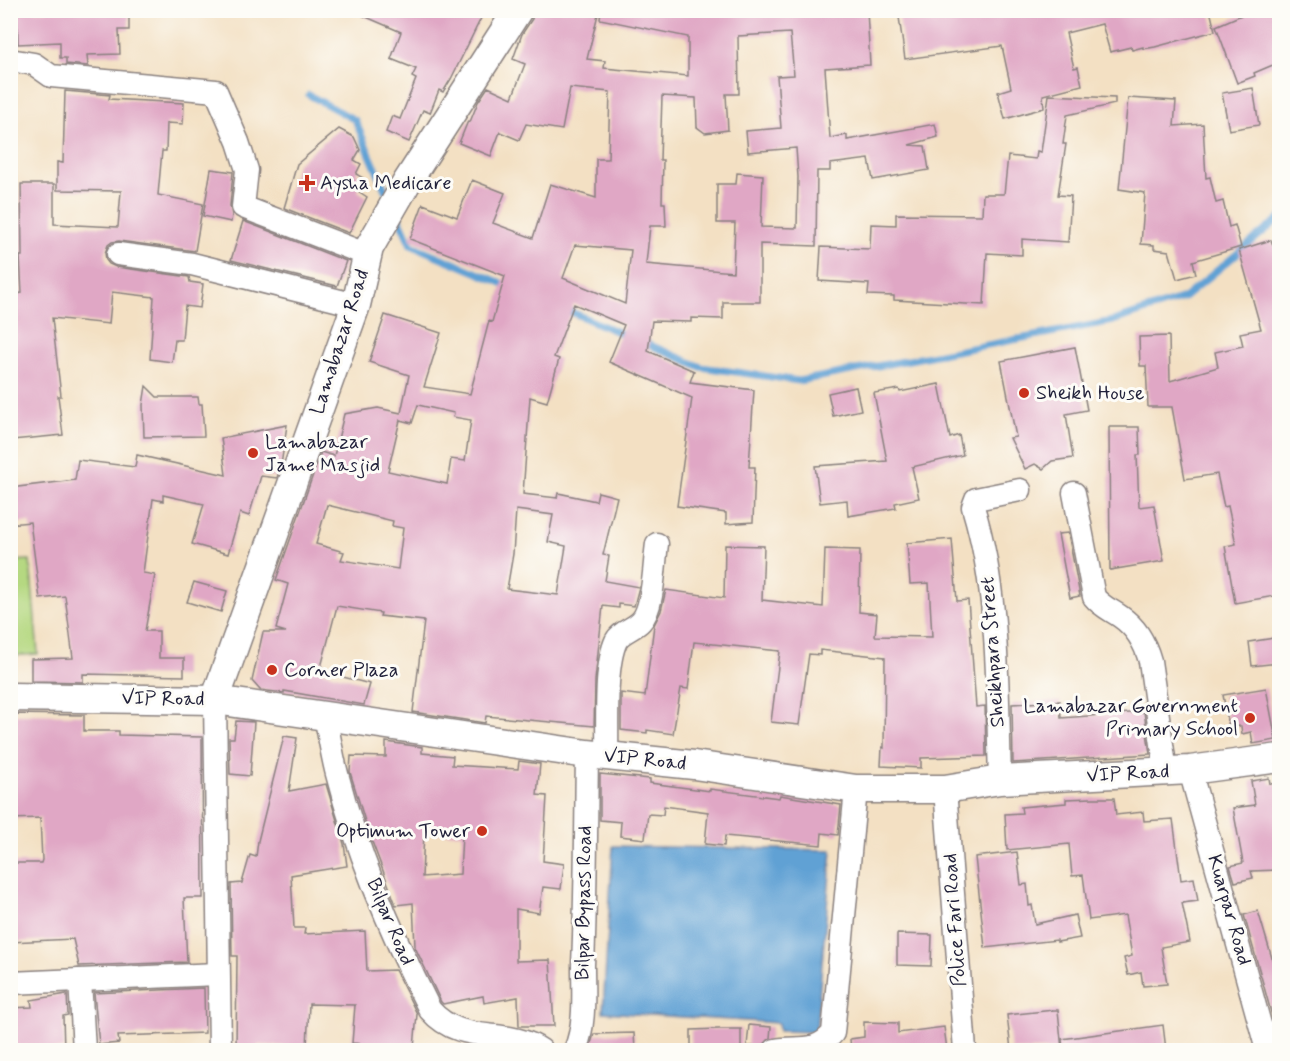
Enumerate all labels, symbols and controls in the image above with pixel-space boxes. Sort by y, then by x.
place label: Aysha Medicare [320,170,451,197]
marker: Aysha Medicare [298,174,316,192]
street label: Lamabazar Road [304,266,376,418]
place label: Sheikh House [1036,380,1144,407]
marker: Sheikh House [1017,386,1031,400]
place label: Lamabazar Jame Masjid [265,429,380,479]
marker: Lamabazar Jame Masjid [246,446,260,460]
street label: Sheikhpara Street [974,576,1012,728]
place label: Corner Plaza [284,657,398,684]
marker: Corner Plaza [265,663,279,677]
street label: VIP Road [121,685,205,713]
place label: Lamabazar Government Primary School [1023,693,1238,743]
marker: Lamabazar Government Primary School [1243,711,1257,725]
street label: VIP Road [602,742,688,778]
street label: VIP Road [1086,758,1170,790]
place label: Optimum Tower [336,818,471,845]
marker: Optimum Tower [475,824,489,838]
street label: Bilpar Bypass Road [569,825,599,981]
street label: Kuarpar Road [1200,851,1258,969]
street label: Police Fari Road [937,852,973,988]
street label: Bilpar Road [360,874,420,970]

